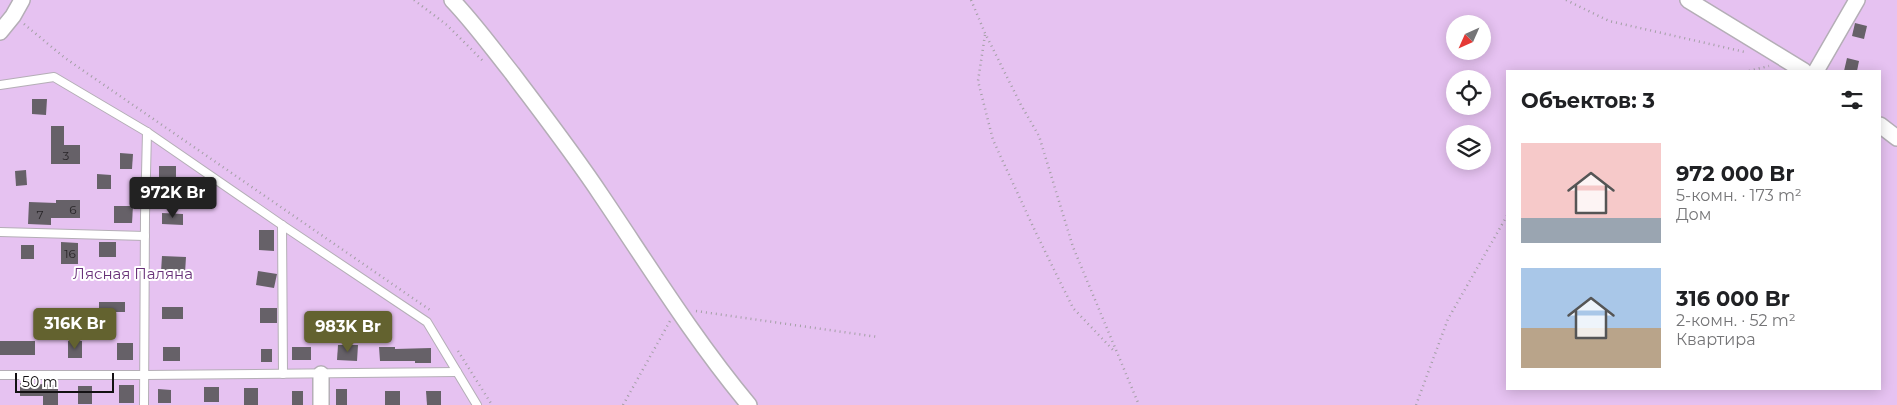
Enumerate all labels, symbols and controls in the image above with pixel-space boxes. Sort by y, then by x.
north arrow [1446,15,1491,60]
map controls [1446,15,1491,170]
button: locate [1446,70,1491,115]
icon: filters [1838,86,1866,114]
text: Объектов: 3 [1521,88,1655,113]
button: layers [1446,125,1491,170]
house number: 3 [63,148,70,163]
text: 972 000 Br [1676,161,1795,186]
icon: home [1561,163,1621,223]
pin: 972K Br [127,176,219,219]
text: 972K Br [141,183,206,202]
text: 5-комн. · 173 m² [1676,186,1802,205]
house number: 6 [69,202,77,217]
text: Дом [1676,205,1711,224]
house number: 7 [36,207,44,222]
house number: 16 [64,246,76,261]
park label: Лясная Паляна [73,264,193,283]
text: 316 000 Br [1676,286,1790,311]
icon: home [1561,288,1621,348]
pin: 316K Br [29,308,121,350]
pin: 983K Br [302,310,394,353]
text: 2-комн. · 52 m² [1676,311,1796,330]
text: 316K Br [44,314,106,333]
text: 983K Br [315,317,381,336]
text: Квартира [1676,330,1756,349]
scale bar [15,370,114,393]
text: 50 m [22,373,58,391]

